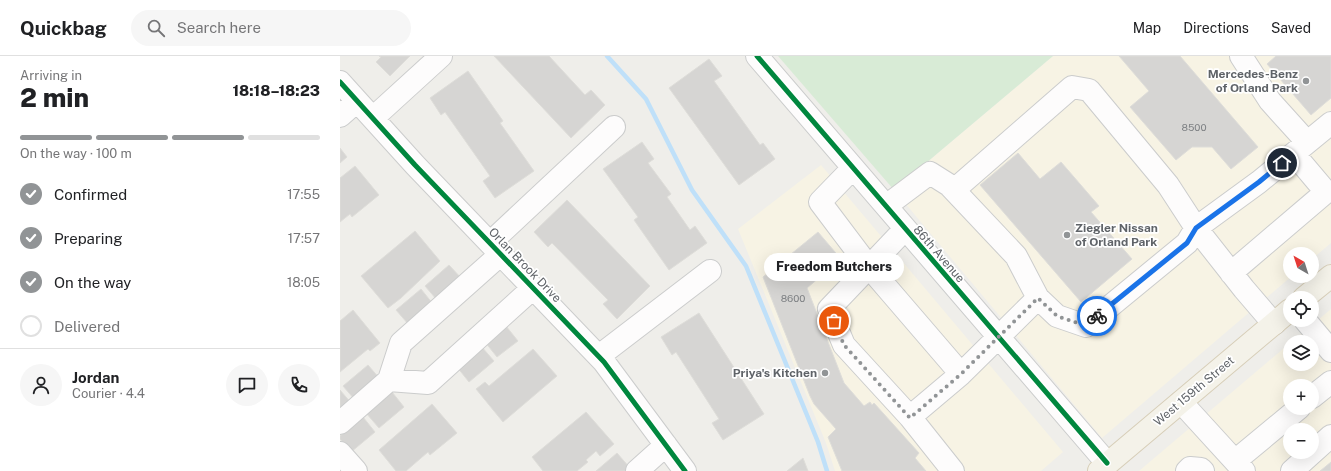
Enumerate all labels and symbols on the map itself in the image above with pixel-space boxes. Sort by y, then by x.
place label: Mercedes-Benz of Orland Park [1208,67,1298,95]
marker: Mercedes-Benz of Orland Park [1301,76,1311,86]
house number: 8500 [1181,121,1207,133]
pin [1265,146,1299,180]
place label: Ziegler Nissan of Orland Park [1075,221,1158,249]
street label: 86th Avenue [910,223,968,285]
street label: Orlan Brook Drive [486,225,564,305]
marker: Ziegler Nissan of Orland Park [1062,230,1072,240]
north arrow [1283,247,1319,283]
callout: Freedom Butchers [764,253,904,281]
house number: 8600 [781,292,805,304]
courier [1077,296,1117,336]
pin [817,304,851,338]
street label: West 159th Street [1151,353,1237,429]
place label: Priya's Kitchen [733,366,817,380]
marker: Priya's Kitchen [820,368,830,378]

